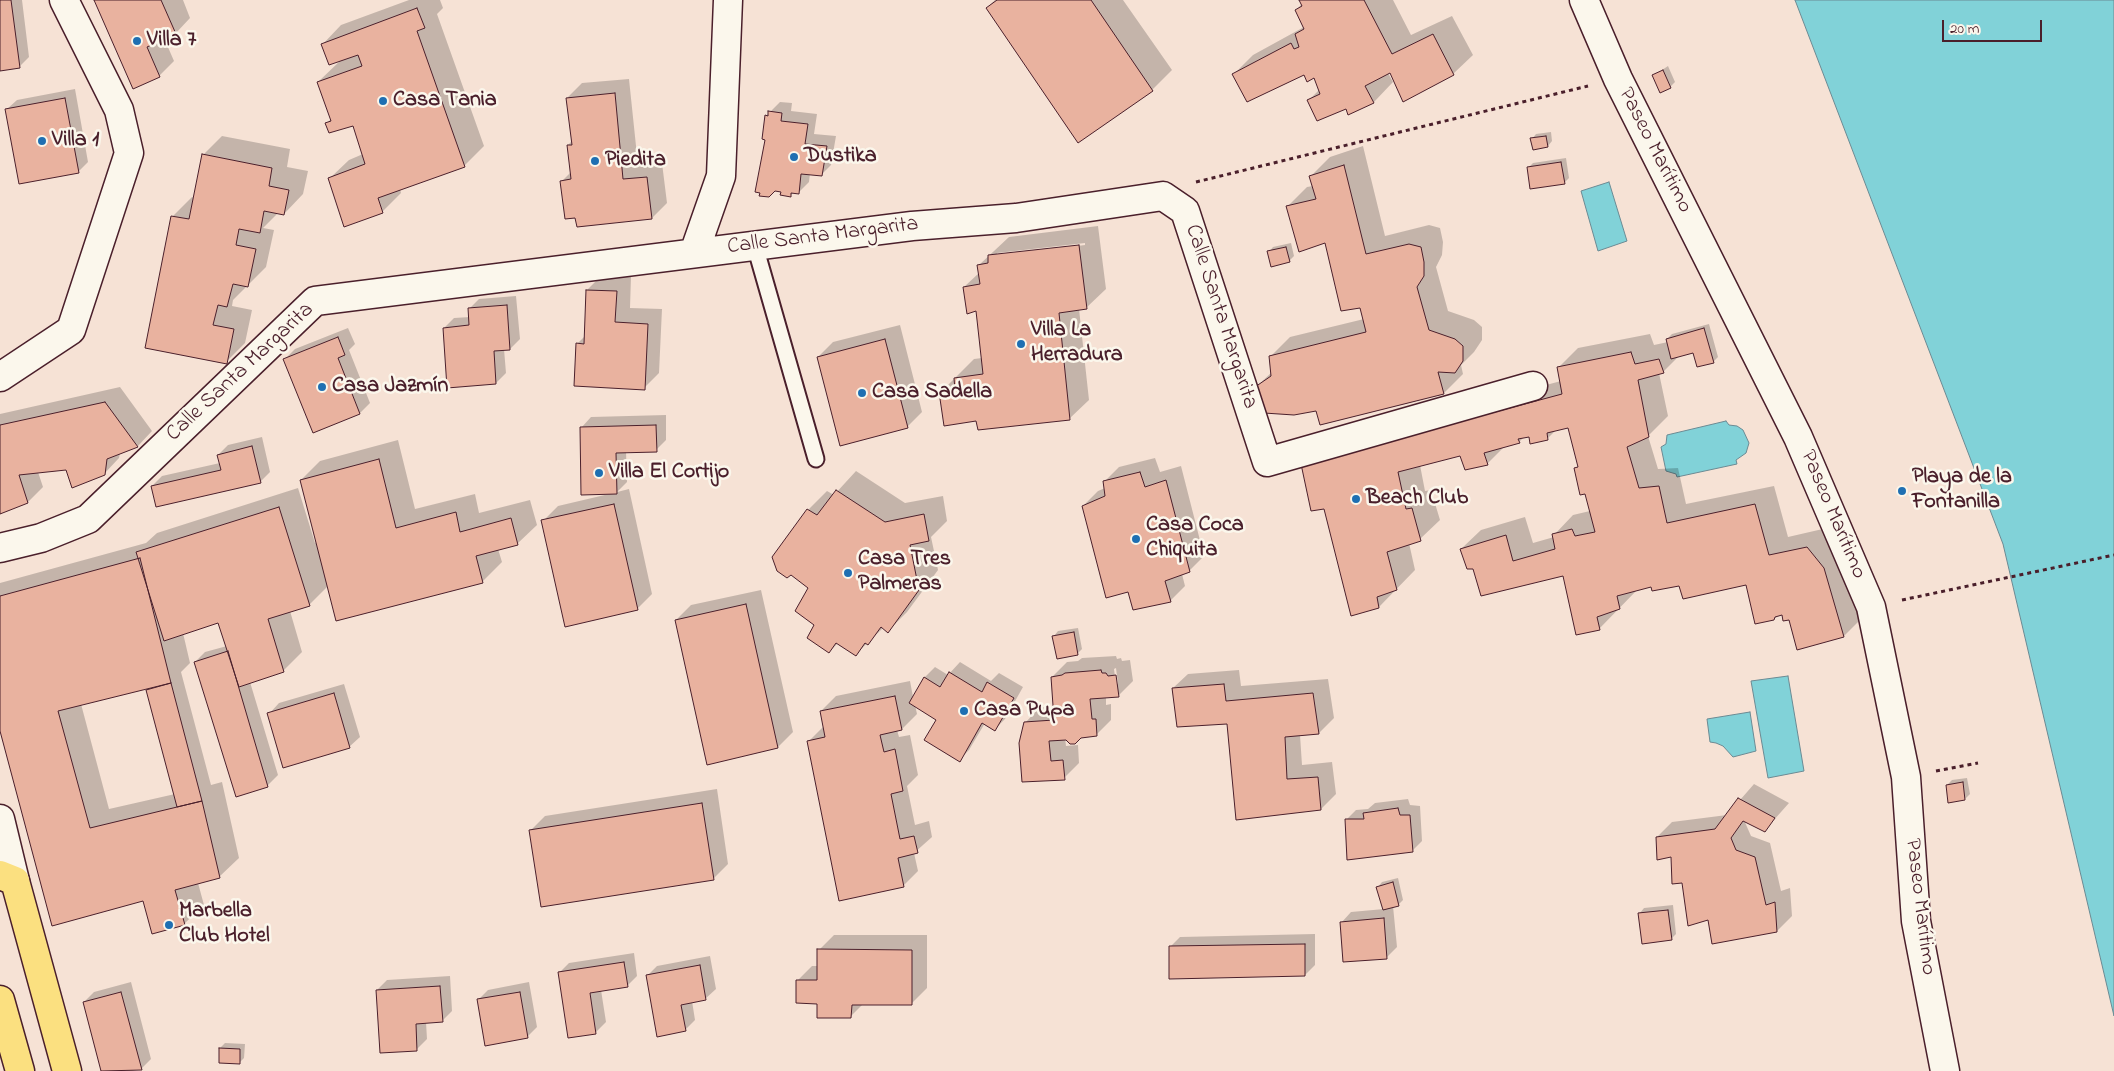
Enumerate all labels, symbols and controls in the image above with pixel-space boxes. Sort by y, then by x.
scale bar [1944,10,2044,42]
text: 20 m [1950,18,1979,40]
place label: Villa 7 [147,28,196,54]
marker: Villa 7 [131,35,143,47]
street label: Paseo Marítimo [1611,84,1697,218]
place label: Casa Tania [393,88,497,114]
marker: Casa Tania [377,95,389,107]
place label: Villa 1 [52,128,99,154]
marker: Villa 1 [36,135,48,147]
place label: Dustika [804,144,877,170]
place label: Piedita [605,148,666,174]
marker: Dustika [788,151,800,163]
marker: Piedita [589,155,601,167]
street label: Calle Santa Margarita [726,212,920,262]
street label: Calle Santa Margarita [1178,222,1262,412]
street label: Calle Santa Margarita [162,298,320,448]
place label: Villa La Herradura [1031,318,1123,370]
marker: Villa La Herradura [1015,338,1027,350]
place label: Casa Jazmín [332,374,448,400]
place label: Casa Sadella [872,380,992,406]
marker: Casa Jazmín [316,381,328,393]
marker: Casa Sadella [856,387,868,399]
street label: Paseo Marítimo [1793,447,1871,583]
place label: Villa El Cortijo [609,460,729,486]
place label: Playa de la Fontanilla [1912,465,2012,516]
marker: Villa El Cortijo [593,467,605,479]
marker: Playa de la Fontanilla [1896,485,1908,497]
place label: Beach Club [1366,486,1468,512]
marker: Beach Club [1350,493,1362,505]
place label: Casa Coca Chiquita [1146,513,1244,564]
marker: Casa Coca Chiquita [1130,533,1142,545]
place label: Casa Tres Palmeras [858,547,951,598]
marker: Casa Tres Palmeras [842,567,854,579]
place label: Casa Pupa [974,698,1074,724]
marker: Casa Pupa [958,705,970,717]
street label: Paseo Marítimo [1898,837,1940,977]
place label: Marbella Club Hotel [179,899,270,950]
marker: Marbella Club Hotel [163,919,175,931]

